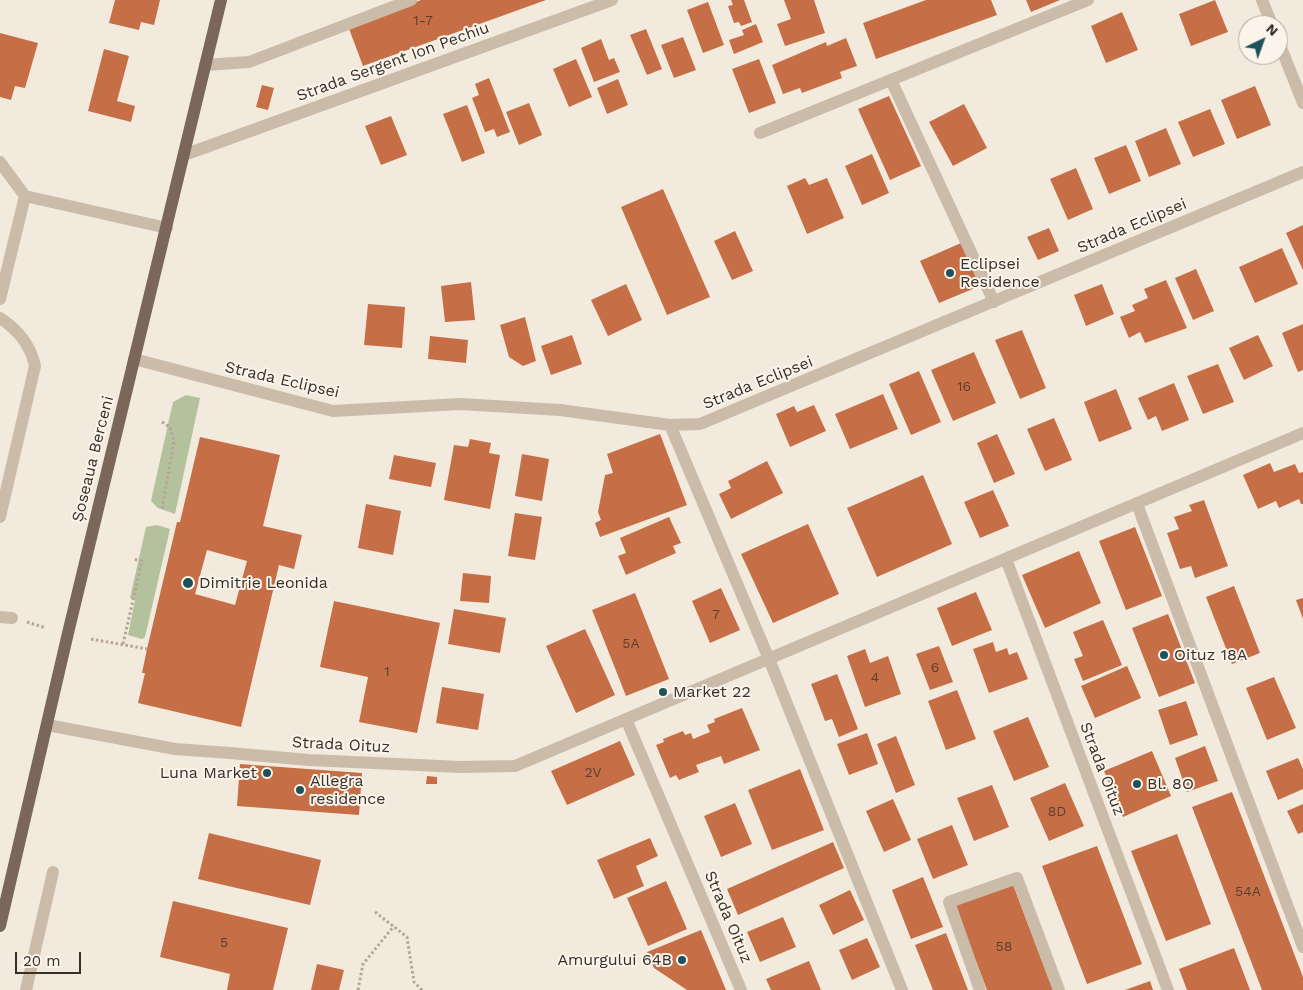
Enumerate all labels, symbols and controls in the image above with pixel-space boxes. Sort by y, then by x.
house number: 1-7 [413,13,433,29]
north arrow [1238,15,1288,65]
street label: Strada Sergent Ion Pechiu [294,18,492,106]
text: N [1263,20,1282,39]
street label: Strada Eclipsei [1074,194,1190,258]
place label: Eclipsei Residence [960,254,1040,292]
marker: Eclipsei Residence [944,267,956,279]
street label: Strada Eclipsei [700,352,816,414]
street label: Strada Eclipsei [223,358,341,402]
house number: 16 [957,379,971,395]
street label: Șoseaua Berceni [68,394,118,524]
place label: Dimitrie Leonida [199,573,328,593]
marker: Dimitrie Leonida [181,576,195,590]
house number: 7 [712,607,720,623]
house number: 5A [622,636,640,652]
place label: Oituz 18A [1174,645,1247,665]
marker: Oituz 18A [1158,649,1170,661]
house number: 6 [931,660,939,676]
house number: 1 [384,664,390,680]
house number: 4 [871,670,879,686]
place label: Market 22 [673,682,751,702]
marker: Market 22 [657,686,669,698]
street label: Strada Oituz [1075,720,1129,818]
street label: Strada Oituz [292,733,390,757]
place label: Luna Market [160,763,257,783]
house number: 2V [584,765,602,781]
marker: Luna Market [261,767,273,779]
place label: Allegra residence [310,771,386,809]
place label: Bl. 8O [1147,774,1194,794]
marker: Bl. 8O [1131,778,1143,790]
marker: Allegra residence [294,784,306,796]
house number: 8D [1048,804,1066,820]
street label: Strada Oituz [700,868,756,966]
house number: 54A [1235,884,1261,900]
house number: 5 [220,935,228,951]
house number: 58 [996,939,1012,955]
scale bar [18,942,84,974]
place label: Amurgului 64B [557,950,672,970]
text: 20 m [23,952,61,970]
marker: Amurgului 64B [676,954,688,966]

